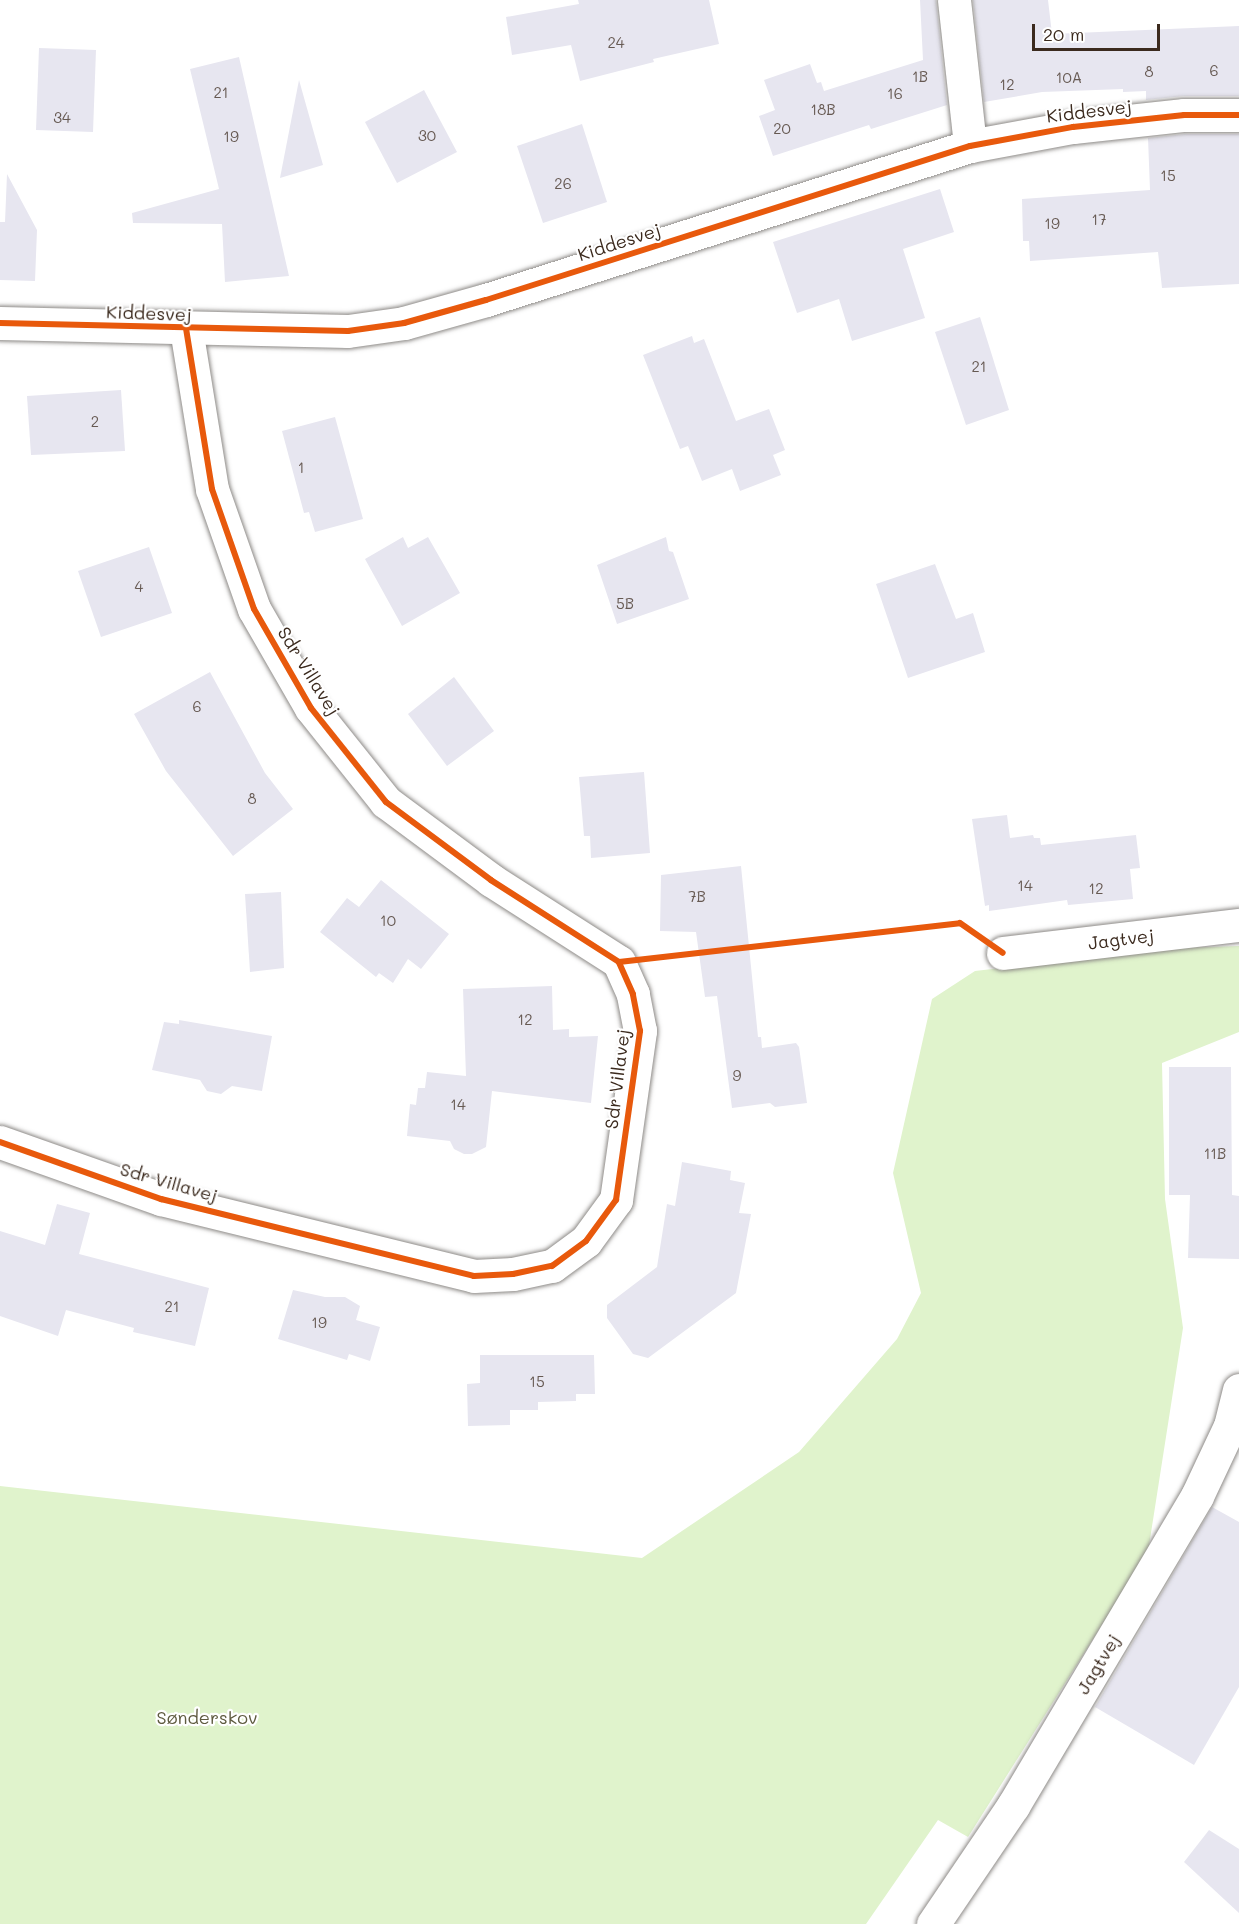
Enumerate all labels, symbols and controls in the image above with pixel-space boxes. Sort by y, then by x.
scale bar [1035,12,1162,50]
text: 20 m [1043,22,1084,46]
house number: 24 [607,34,625,52]
house number: 6 [1209,62,1219,80]
house number: 8 [1144,63,1154,81]
house number: 1B [912,68,928,86]
house number: 10A [1056,69,1082,87]
house number: 12 [999,76,1015,94]
house number: 21 [213,84,229,102]
house number: 16 [887,85,903,103]
street label: Kiddesvej [1045,95,1133,127]
house number: 18B [810,101,836,119]
house number: 34 [53,109,71,127]
house number: 20 [773,120,791,138]
house number: 30 [418,127,436,145]
house number: 19 [223,128,239,146]
house number: 15 [1160,167,1176,185]
house number: 26 [554,175,572,193]
house number: 17 [1091,211,1107,229]
house number: 19 [1044,215,1060,233]
street label: Kiddesvej [575,218,663,266]
street label: Kiddesvej [106,301,192,325]
house number: 21 [971,358,987,376]
house number: 2 [91,413,99,431]
house number: 1 [298,459,304,477]
house number: 4 [135,578,143,596]
house number: 5B [616,595,634,613]
street label: Sdr Villavej [273,623,345,719]
house number: 6 [192,698,202,716]
house number: 8 [247,790,257,808]
house number: 14 [1017,877,1033,895]
house number: 12 [1088,880,1104,898]
house number: 7B [688,888,706,906]
house number: 10 [380,912,396,930]
street label: Jagtvej [1087,924,1155,954]
house number: 12 [517,1011,533,1029]
street label: Sdr Villavej [600,1028,634,1130]
house number: 9 [733,1067,741,1085]
house number: 14 [450,1096,466,1114]
house number: 11B [1204,1145,1226,1163]
street label: Sdr Villavej [118,1158,220,1206]
house number: 21 [164,1298,180,1316]
house number: 19 [311,1314,327,1332]
house number: 15 [529,1373,545,1391]
street label: Jagtvej [1072,1630,1124,1698]
park label: Sønderskov [157,1706,257,1728]

